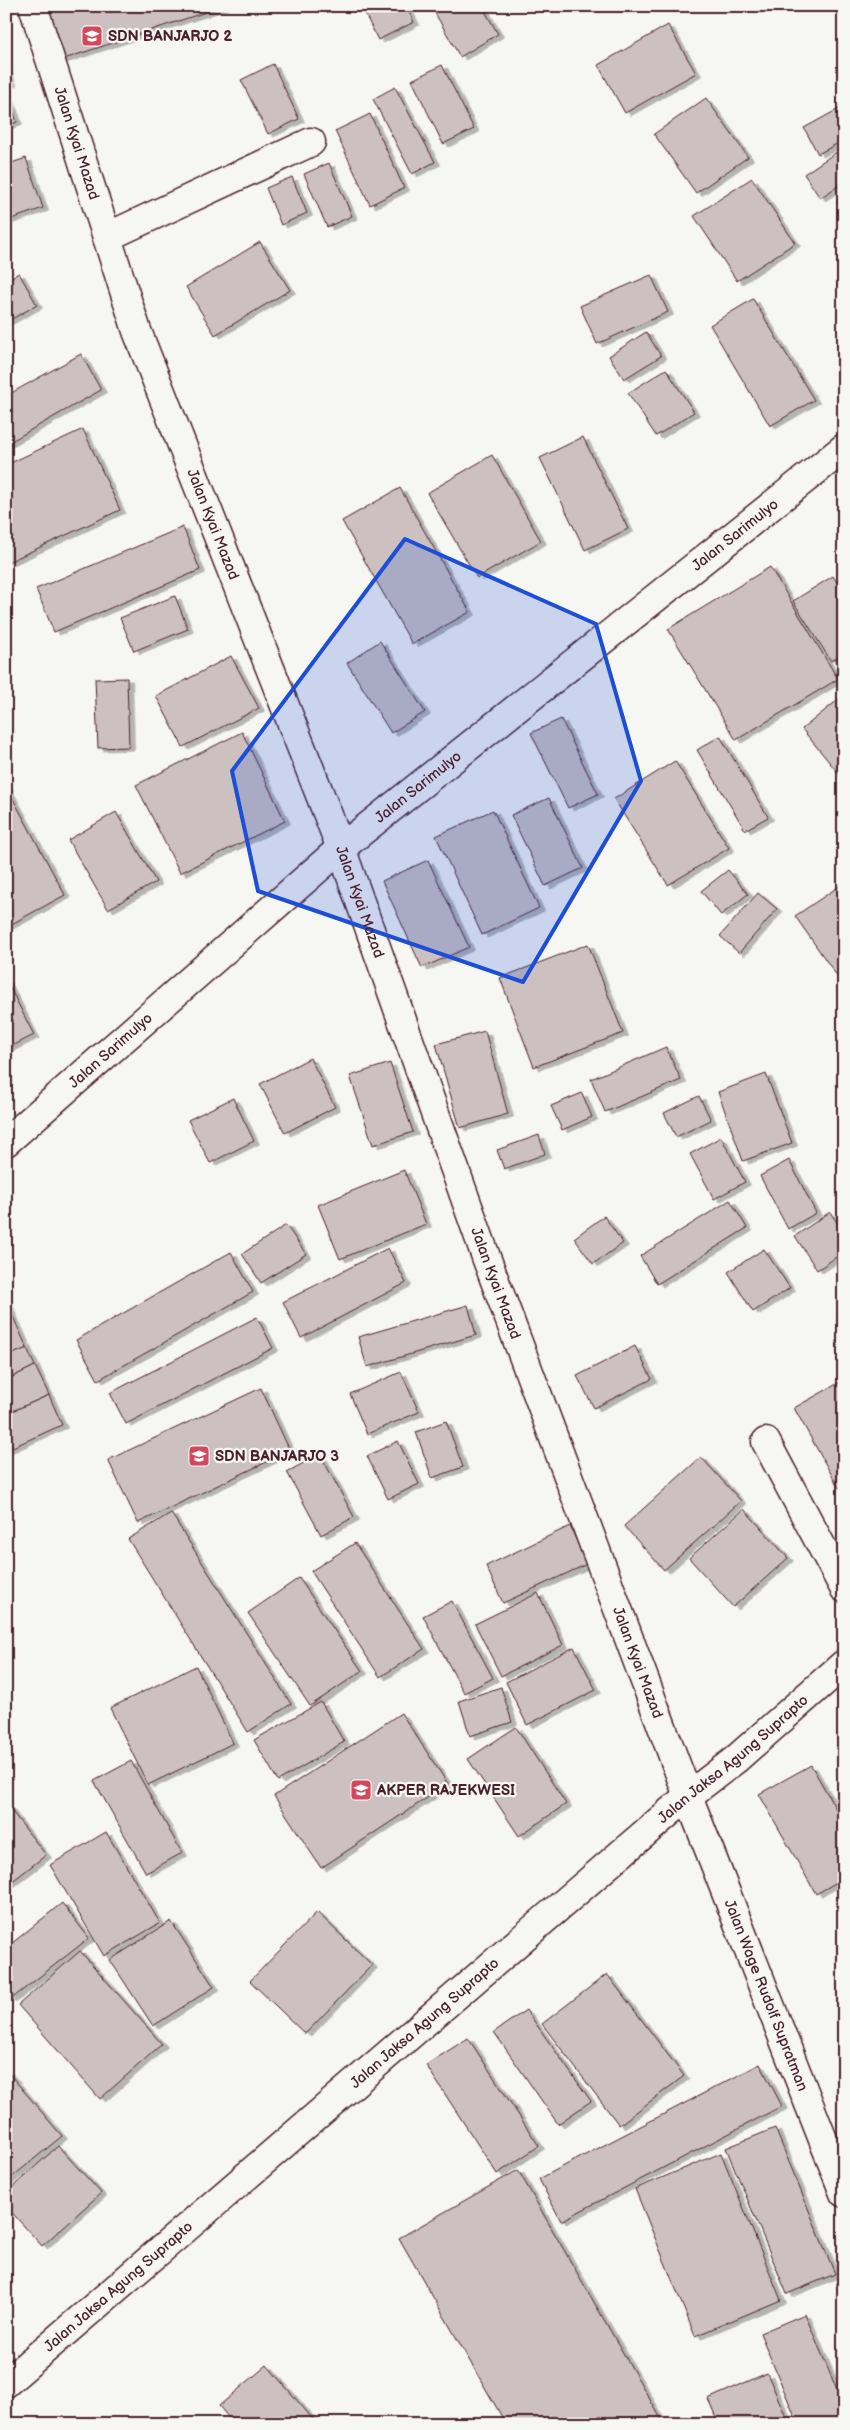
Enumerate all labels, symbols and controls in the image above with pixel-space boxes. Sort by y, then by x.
school or university icon: SDN BANJARJO 2 [80,24,104,48]
place label: SDN BANJARJO 2 [108,27,232,46]
street label: Jalan Kyai Mazad [50,84,104,202]
street label: Jalan Kyai Mazad [183,466,244,583]
street label: Jalan Sarimulyo [688,494,782,575]
street label: Jalan Sarimulyo [371,747,465,827]
street label: Jalan Kyai Mazad [331,843,389,960]
street label: Jalan Sarimulyo [65,1008,156,1092]
street label: Jalan Kyai Mazad [467,1225,525,1342]
school or university icon: SDN BANJARJO 3 [187,1444,211,1468]
place label: SDN BANJARJO 3 [215,1447,339,1466]
street label: Jalan Kyai Mazad [608,1604,668,1721]
street label: Jalan Jaksa Agung Suprapto [654,1691,812,1827]
school or university icon: AKPER RAJEKWESI [349,1778,373,1802]
place label: AKPER RAJEKWESI [376,1781,515,1800]
street label: Jalan Wage Rudolf Supratman [720,1897,812,2094]
street label: Jalan Jaksa Agung Suprapto [346,1954,503,2092]
street label: Jalan Jaksa Agung Suprapto [40,2217,197,2356]

